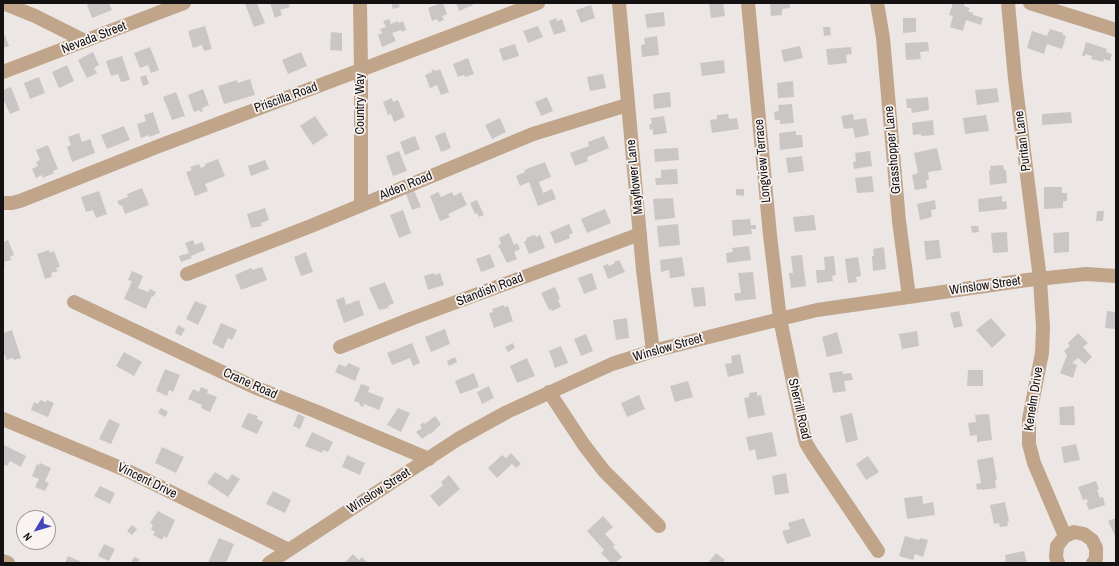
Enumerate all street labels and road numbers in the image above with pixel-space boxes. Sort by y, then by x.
street label: Nevada Street [59,19,129,57]
street label: Country Way [353,73,369,135]
street label: Priscilla Road [252,79,320,117]
street label: Grasshopper Lane [881,105,905,195]
street label: Puritan Lane [1012,110,1034,172]
street label: Longview Terrace [752,118,774,204]
street label: Mayflower Lane [623,139,647,215]
street label: Alden Road [377,168,435,204]
street label: Standish Road [454,270,526,310]
street label: Winslow Street [948,273,1022,299]
street label: Winslow Street [631,331,705,365]
street label: Crane Road [221,365,279,403]
street label: Kenelm Drive [1021,366,1047,432]
street label: Sherrill Road [784,377,814,441]
street label: Vincent Drive [115,460,179,502]
street label: Winslow Street [345,465,413,517]

